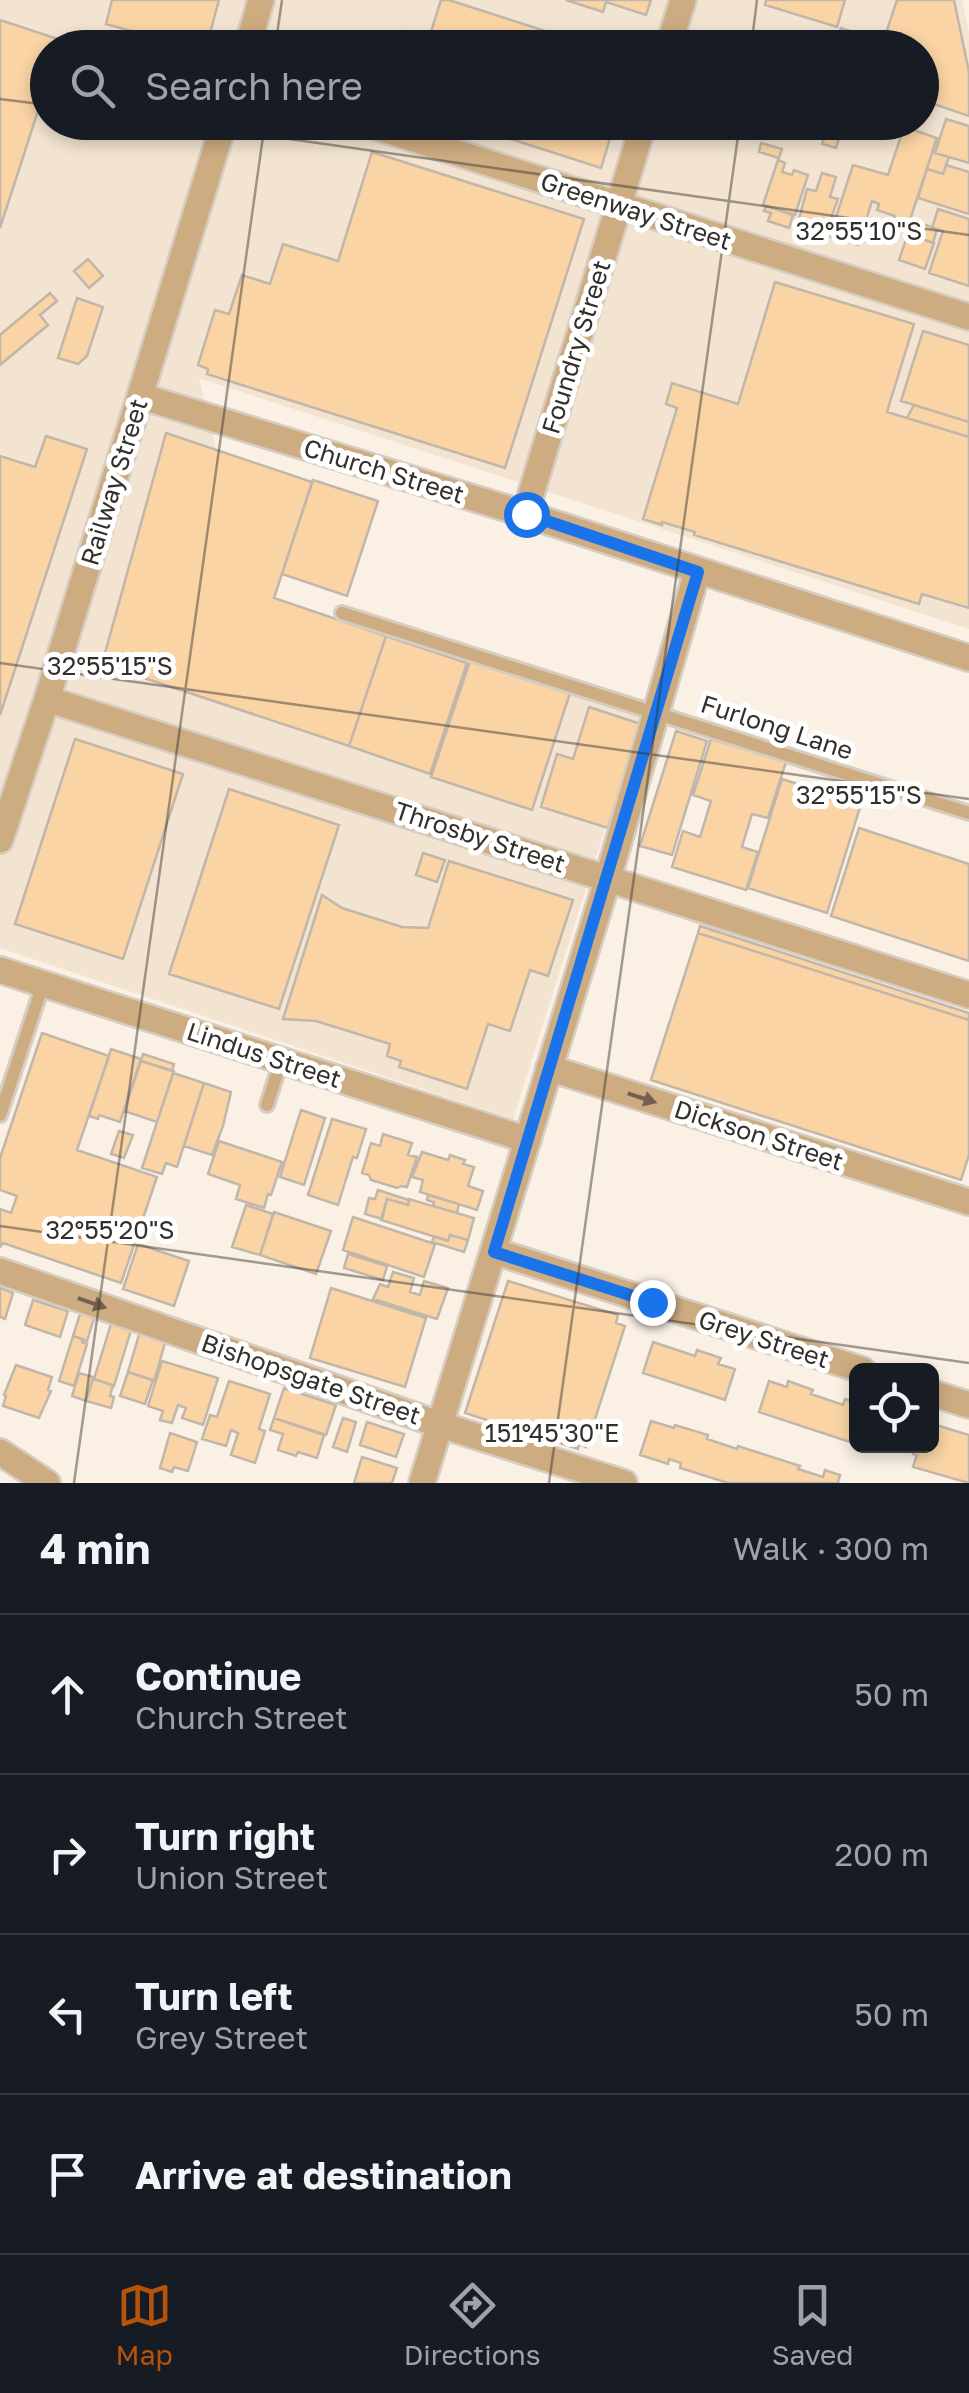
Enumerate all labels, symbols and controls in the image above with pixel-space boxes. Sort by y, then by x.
search box [30,30,939,140]
icon: search [65,58,120,113]
text: Search here [145,63,363,108]
street label: Greenway Street [537,165,736,256]
text: 32°55'10"S [796,215,922,246]
street label: Foundry Street [534,256,617,438]
street label: Railway Street [73,395,154,569]
street label: Church Street [300,431,468,510]
route start [504,492,550,538]
text: 32°55'15"S [47,650,173,681]
street label: Furlong Lane [697,687,857,766]
text: 32°55'15"S [796,779,922,810]
street label: Throsby Street [391,794,569,879]
street label: Lindus Street [183,1015,345,1094]
one-way arrow [628,1091,658,1106]
street label: Dickson Street [671,1093,848,1176]
text: 32°55'20"S [45,1214,175,1245]
route end [630,1280,676,1326]
one-way arrow [78,1296,108,1311]
street label: Grey Street [695,1303,833,1374]
street label: Bishopsgate Street [198,1326,425,1431]
map controls [849,1363,939,1453]
button: locate [849,1363,939,1453]
text: 151°45'30"E [485,1417,619,1448]
text: 4 min [40,1523,150,1573]
text: Walk · 300 m [733,1529,929,1567]
text: Continue [135,1653,301,1698]
icon: ahead [40,1667,95,1722]
text: 50 m [854,1675,929,1713]
text: Church Street [135,1698,348,1736]
text: Turn right [135,1813,315,1858]
icon: right [40,1827,95,1882]
text: 200 m [834,1835,929,1873]
text: Union Street [135,1858,328,1896]
text: Turn left [135,1973,293,2018]
icon: left [40,1987,95,2042]
text: 50 m [854,1995,929,2033]
text: Grey Street [135,2018,308,2056]
icon: arrive [40,2147,95,2202]
text: Arrive at destination [135,2152,512,2197]
tab: Map [116,2278,173,2371]
tab: Directions [404,2278,541,2371]
tab: Saved [772,2278,853,2371]

